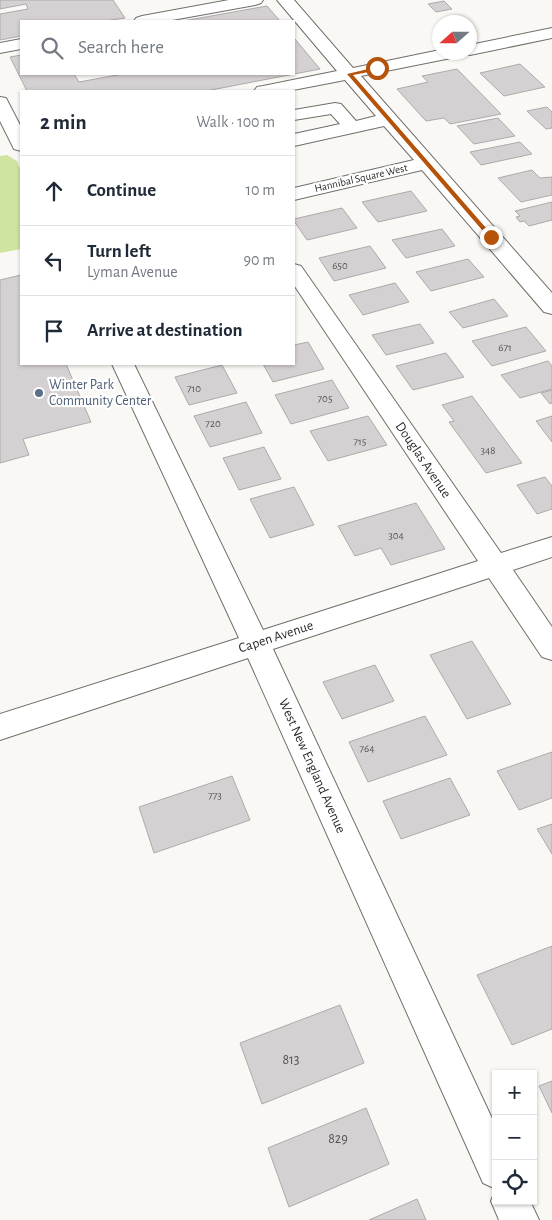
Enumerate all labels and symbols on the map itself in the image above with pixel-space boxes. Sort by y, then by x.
north arrow [432,15,477,60]
route start [366,57,389,80]
street label: Hannibal Square West [313,162,409,194]
route end [480,226,503,249]
house number: 650 [332,260,348,271]
house number: 671 [498,342,512,353]
place label: Winter Park Community Center [49,378,152,408]
house number: 710 [187,383,201,394]
marker: Winter Park Community Center [33,387,45,399]
house number: 705 [318,393,333,404]
house number: 720 [205,418,221,429]
street label: Douglas Avenue [393,420,453,500]
house number: 715 [354,436,367,447]
house number: 348 [480,445,496,456]
house number: 304 [388,530,404,541]
street label: Capen Avenue [237,618,315,656]
street label: West New England Avenue [276,697,348,835]
house number: 764 [359,743,375,754]
house number: 773 [208,790,222,801]
house number: 813 [282,1053,300,1067]
house number: 829 [328,1132,348,1146]

